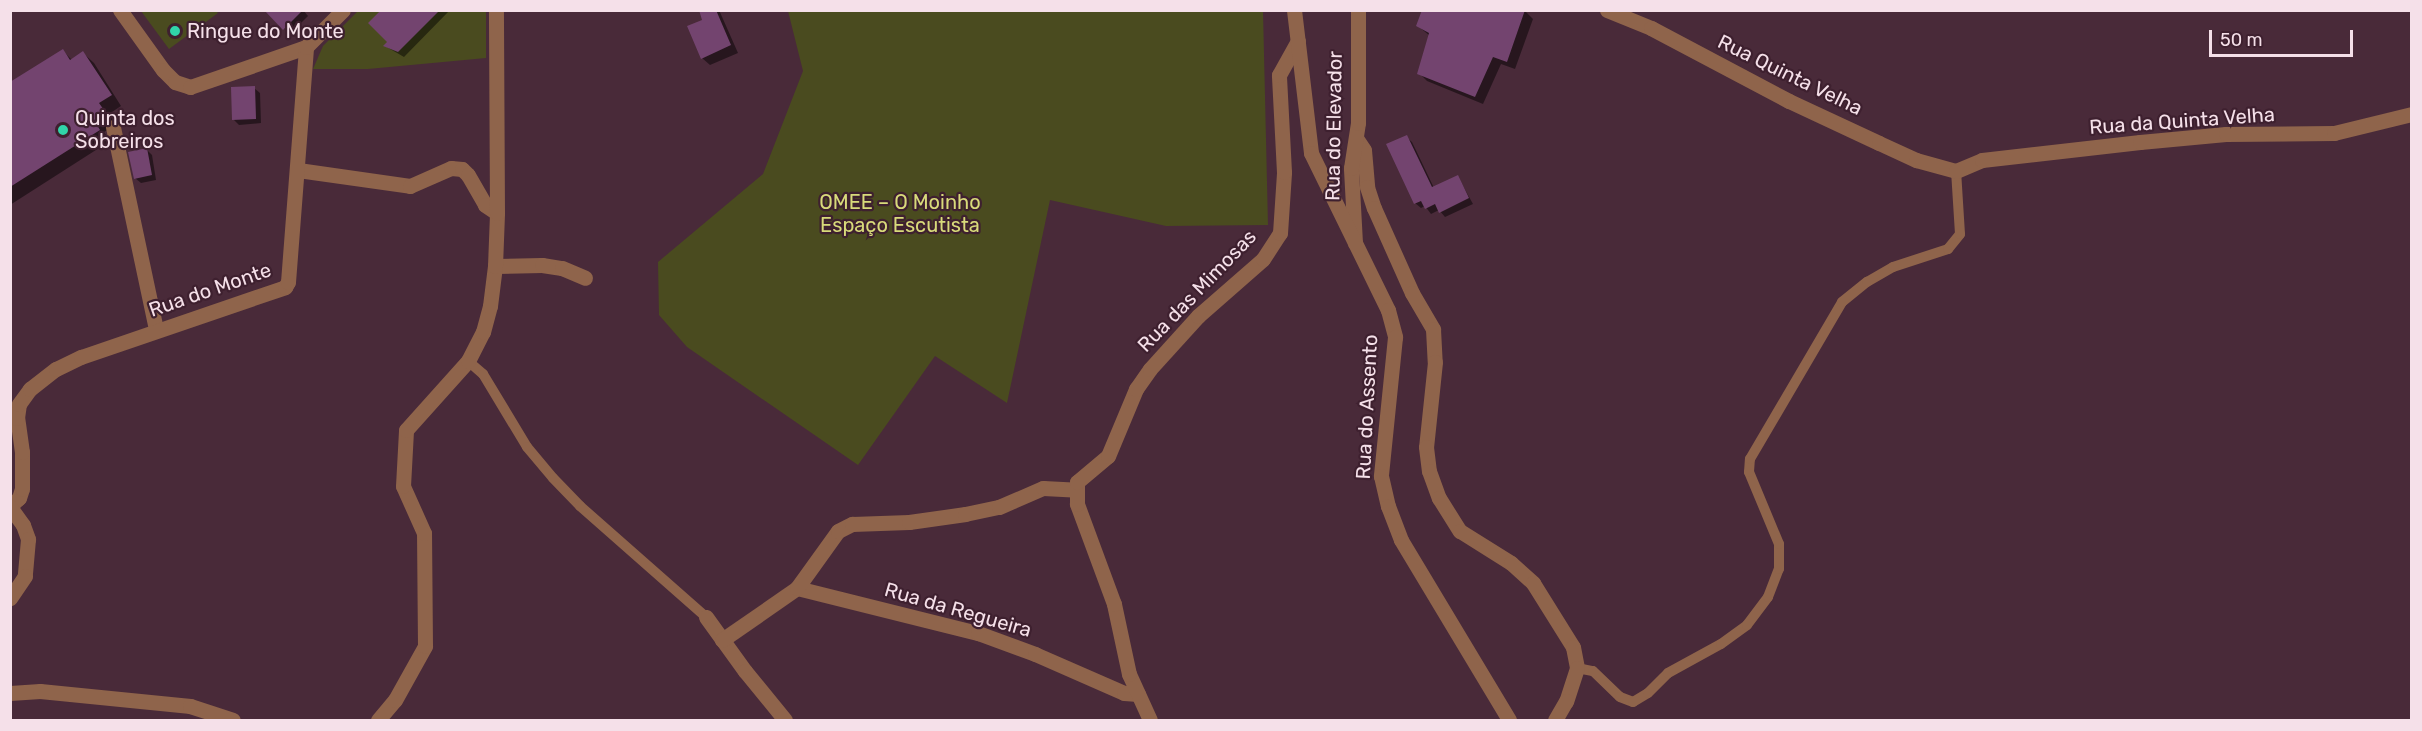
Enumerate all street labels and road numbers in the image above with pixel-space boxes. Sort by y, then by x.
street label: Rua Quinta Velha [1713,29,1867,121]
street label: Rua do Elevador [1321,51,1347,201]
street label: Rua da Quinta Velha [2088,103,2276,139]
street label: Rua das Mimosas [1133,225,1261,357]
street label: Rua do Monte [146,258,274,322]
street label: Rua do Assento [1351,334,1383,480]
street label: Rua da Regueira [882,578,1034,642]

